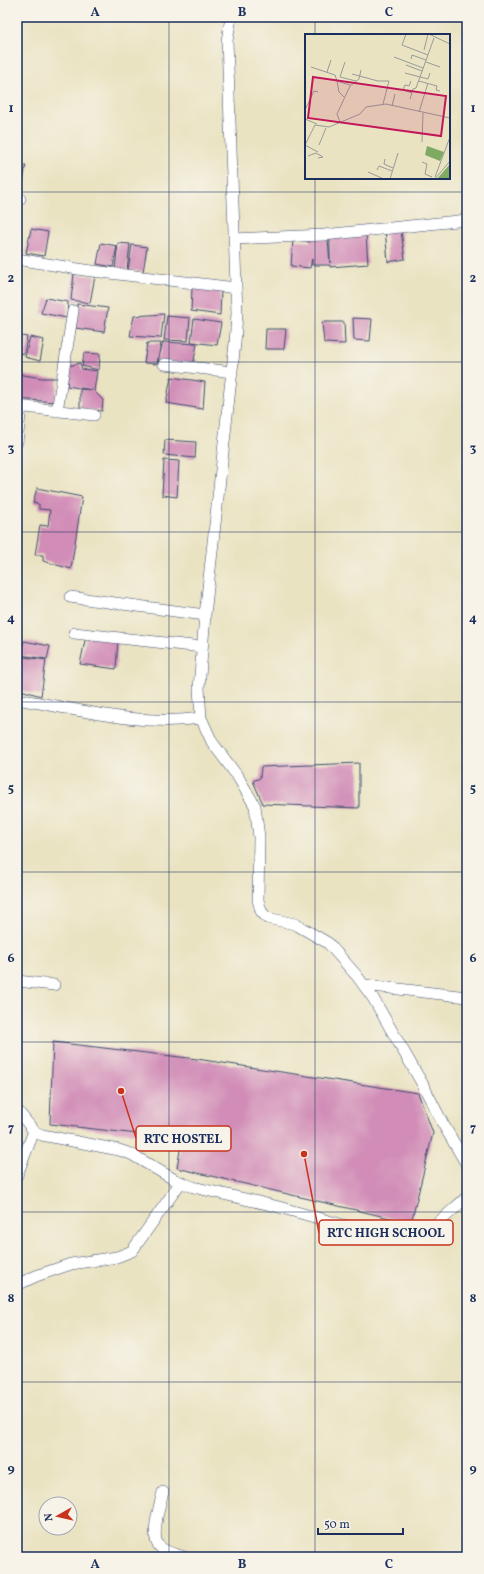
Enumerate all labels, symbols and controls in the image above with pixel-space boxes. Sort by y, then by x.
text: A [90,4,100,22]
text: B [238,4,247,22]
text: C [385,4,393,22]
inset map [305,34,450,179]
text: 1 [8,100,14,118]
text: 1 [470,100,476,118]
text: 2 [8,270,15,288]
text: 2 [470,270,477,288]
text: 3 [8,440,15,458]
text: 3 [470,440,477,458]
text: 4 [7,610,15,628]
text: 4 [469,610,477,628]
text: 5 [8,780,14,798]
text: 5 [470,780,476,798]
text: 6 [7,950,15,968]
text: 6 [469,950,477,968]
text: 7 [8,1120,14,1138]
text: 7 [470,1120,476,1138]
callout: RTC HOSTEL [136,1126,231,1151]
text: RTC HOSTEL [144,1131,222,1149]
callout: RTC HIGH SCHOOL [319,1220,453,1245]
text: RTC HIGH SCHOOL [327,1225,445,1243]
text: 8 [7,1290,15,1308]
text: 8 [469,1290,477,1308]
text: 9 [7,1460,15,1478]
text: 9 [469,1460,477,1478]
north arrow [38,1496,78,1536]
scale bar [318,1510,403,1536]
text: N [42,1512,58,1522]
text: 50 m [324,1517,350,1533]
text: A [90,1556,100,1574]
text: B [238,1556,247,1574]
text: C [385,1556,393,1574]

